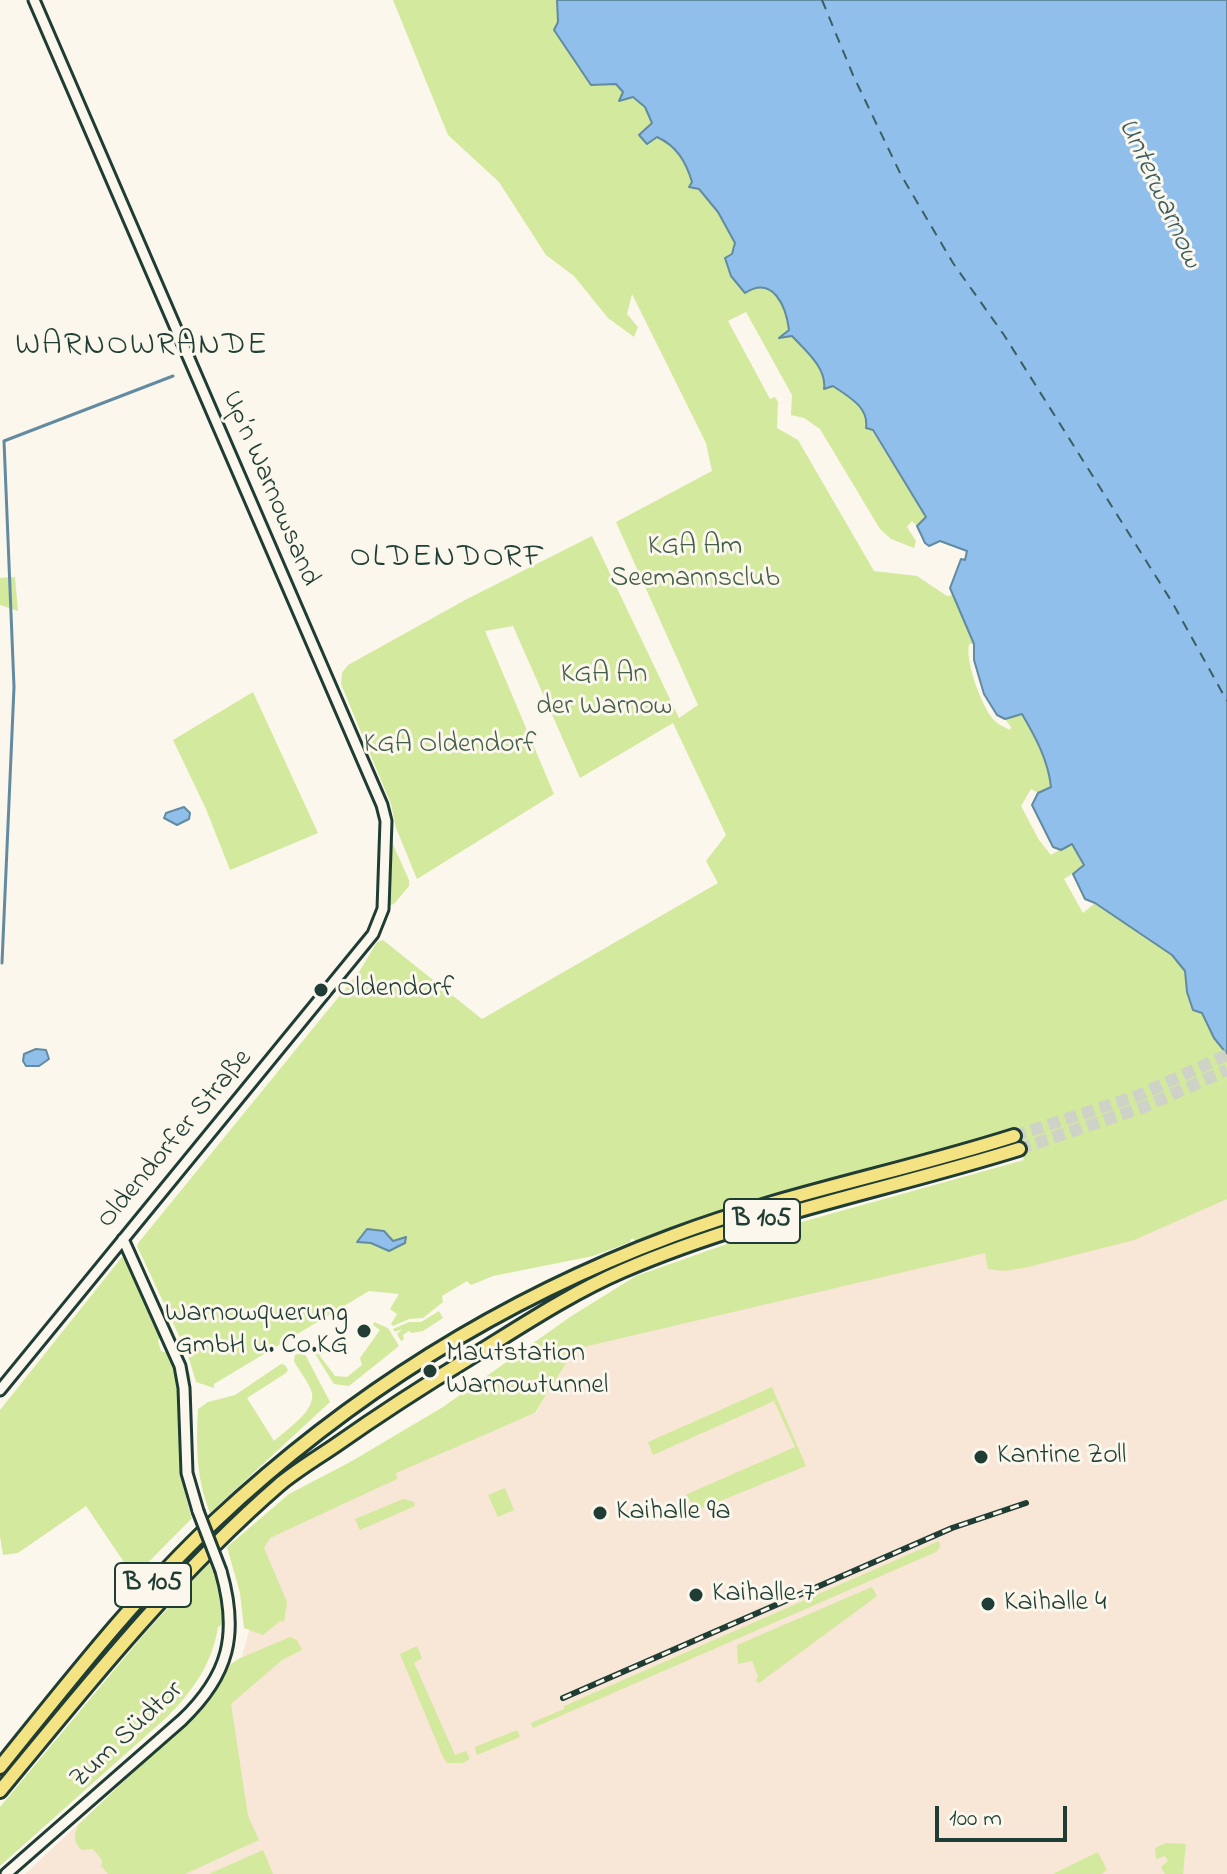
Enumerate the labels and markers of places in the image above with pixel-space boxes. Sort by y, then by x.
place label: Oldendorf [337,973,454,1007]
marker: Oldendorf [312,981,330,999]
place label: Warnowquerung GmbH u. Co.KG [165,1298,348,1364]
marker: Warnowquerung GmbH u. Co.KG [355,1322,373,1340]
place label: Mautstation Warnowtunnel [446,1338,608,1404]
marker: Mautstation Warnowtunnel [421,1362,439,1380]
place label: Kantine Zoll [997,1440,1126,1474]
marker: Kantine Zoll [972,1448,990,1466]
place label: Kaihalle 9a [616,1496,731,1530]
marker: Kaihalle 9a [591,1504,609,1522]
place label: Kaihalle 7 [712,1578,815,1612]
marker: Kaihalle 7 [687,1586,705,1604]
place label: Kaihalle 4 [1004,1587,1107,1621]
marker: Kaihalle 4 [979,1595,997,1613]

